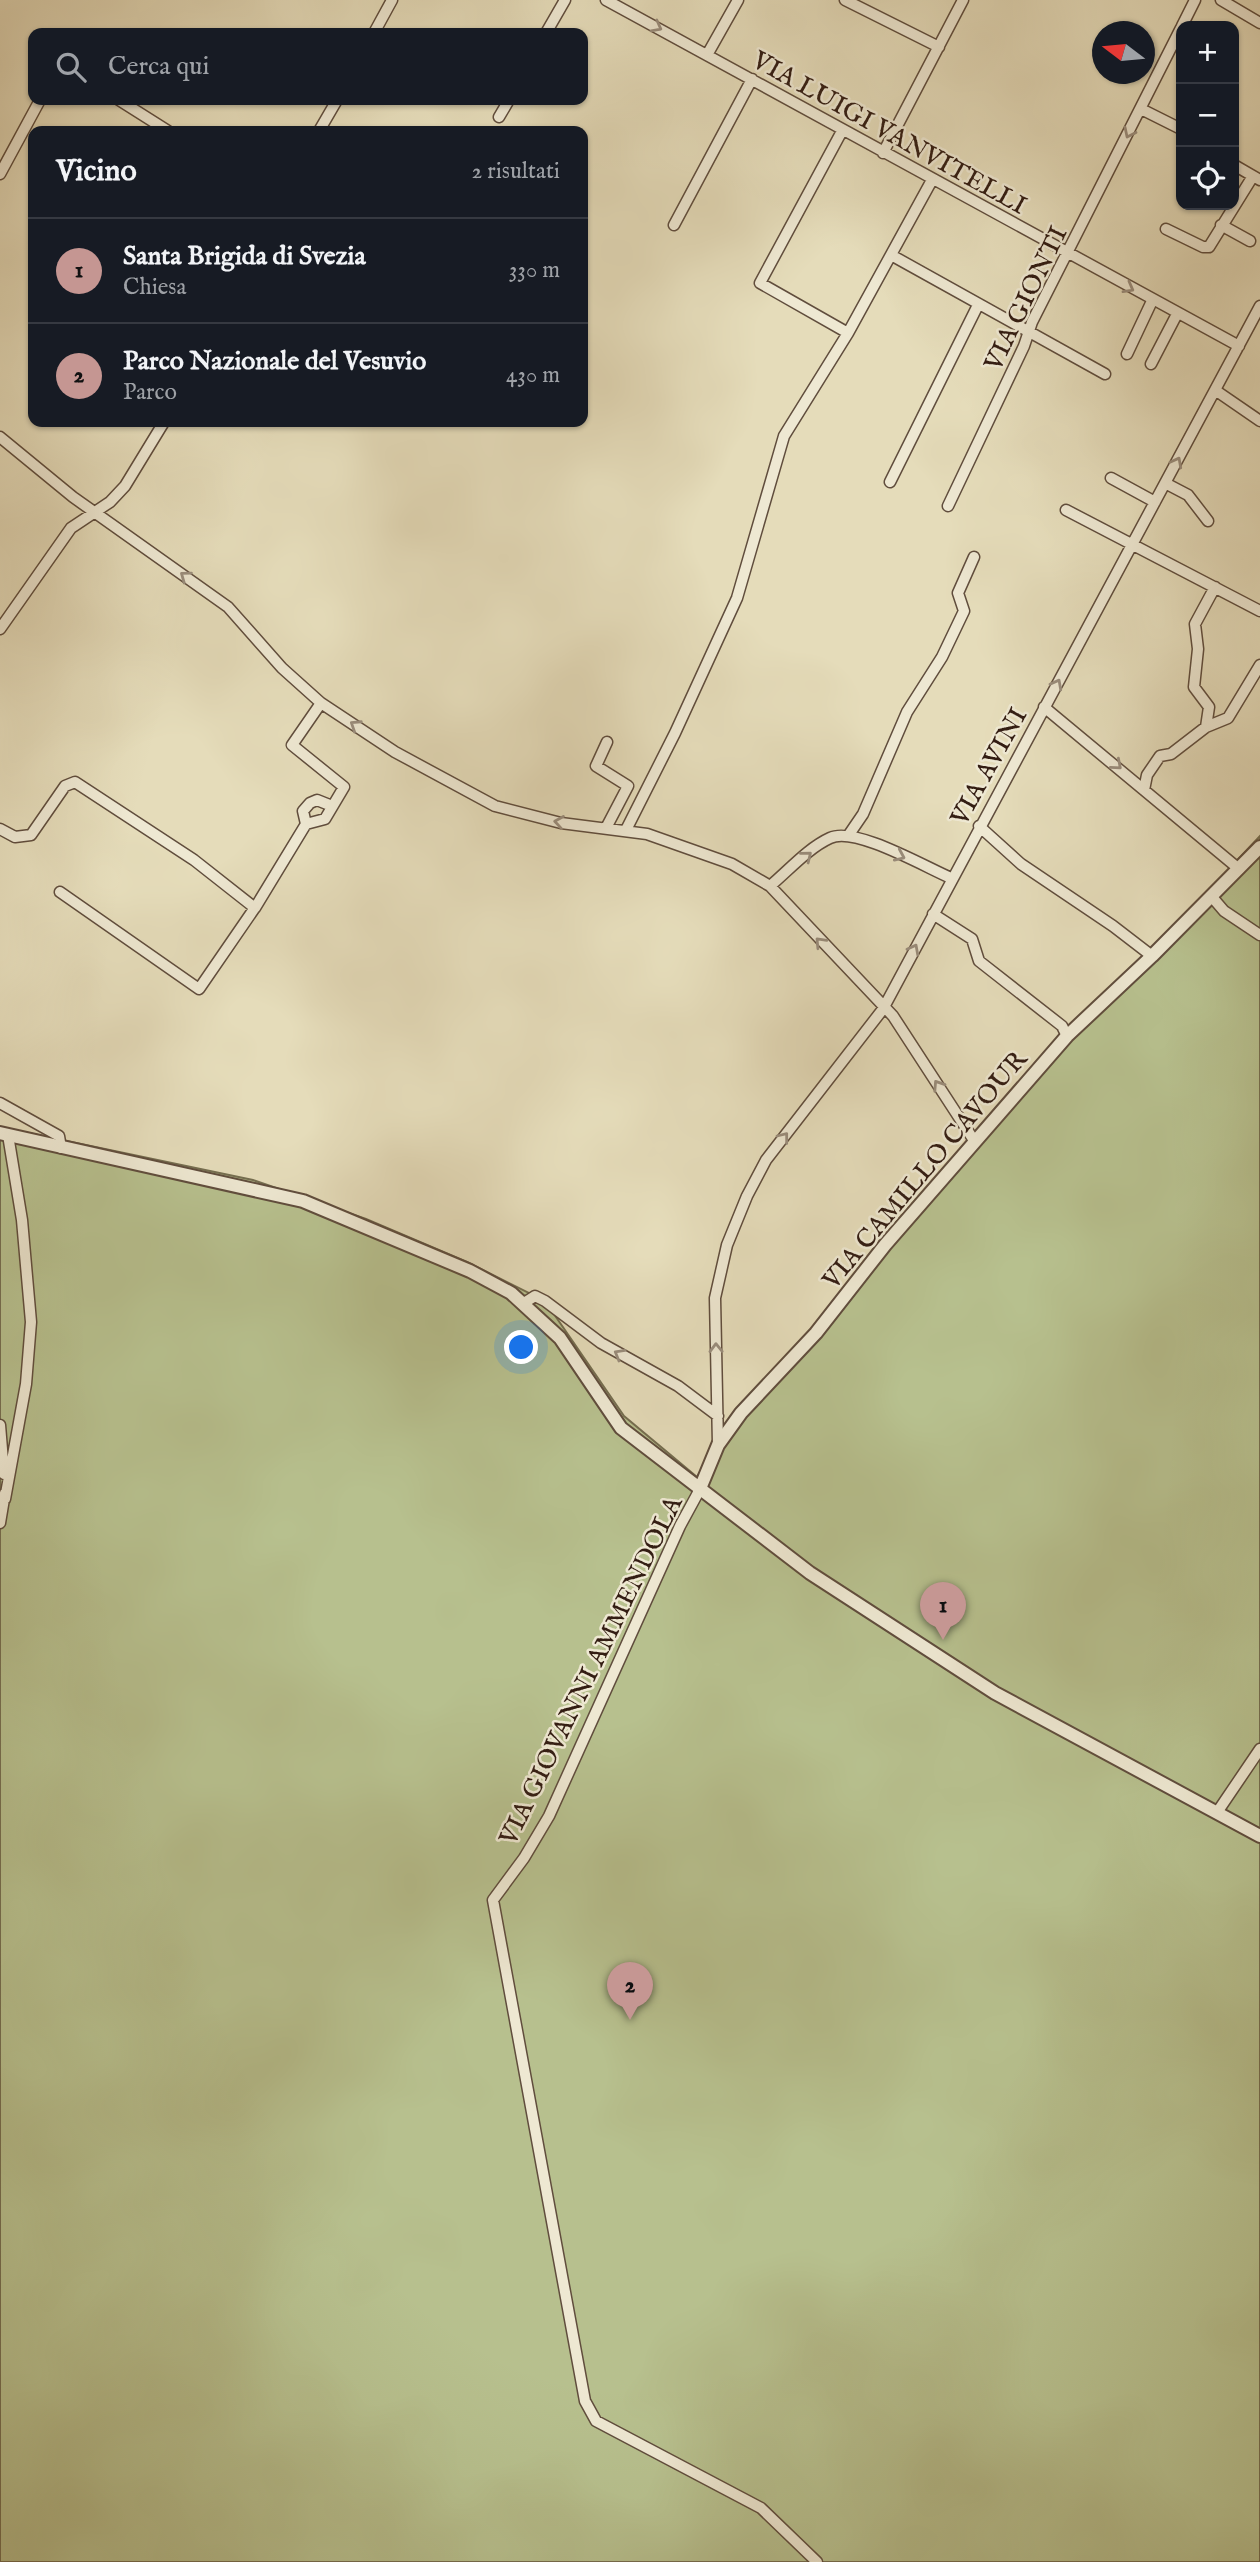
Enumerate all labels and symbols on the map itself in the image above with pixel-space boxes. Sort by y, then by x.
one-way arrow [650,19,662,33]
north arrow [1092,21,1155,84]
street label: VIA LUIGI VANVITELLI [745,44,1032,223]
one-way arrow [1124,126,1138,138]
street label: VIA GIONTI [977,221,1076,377]
one-way arrow [1121,280,1134,293]
one-way arrow [1168,457,1182,469]
one-way arrow [180,572,193,584]
one-way arrow [1049,678,1062,691]
street label: VIA AVINI [943,702,1035,832]
one-way arrow [350,721,363,734]
one-way arrow [1108,757,1121,769]
one-way arrow [553,815,565,830]
one-way arrow [893,848,905,862]
one-way arrow [798,852,811,864]
one-way arrow [816,937,828,950]
one-way arrow [906,944,920,956]
street label: VIA CAMILLO CAVOUR [815,1043,1036,1297]
one-way arrow [934,1080,946,1093]
one-way arrow [776,1132,789,1144]
your location [504,1330,538,1364]
one-way arrow [708,1342,724,1353]
one-way arrow [614,1349,627,1362]
street label: VIA GIOVANNI AMMENDOLA [492,1489,691,1852]
pin: 1 [920,1582,966,1640]
pin: 2 [607,1962,653,2020]

